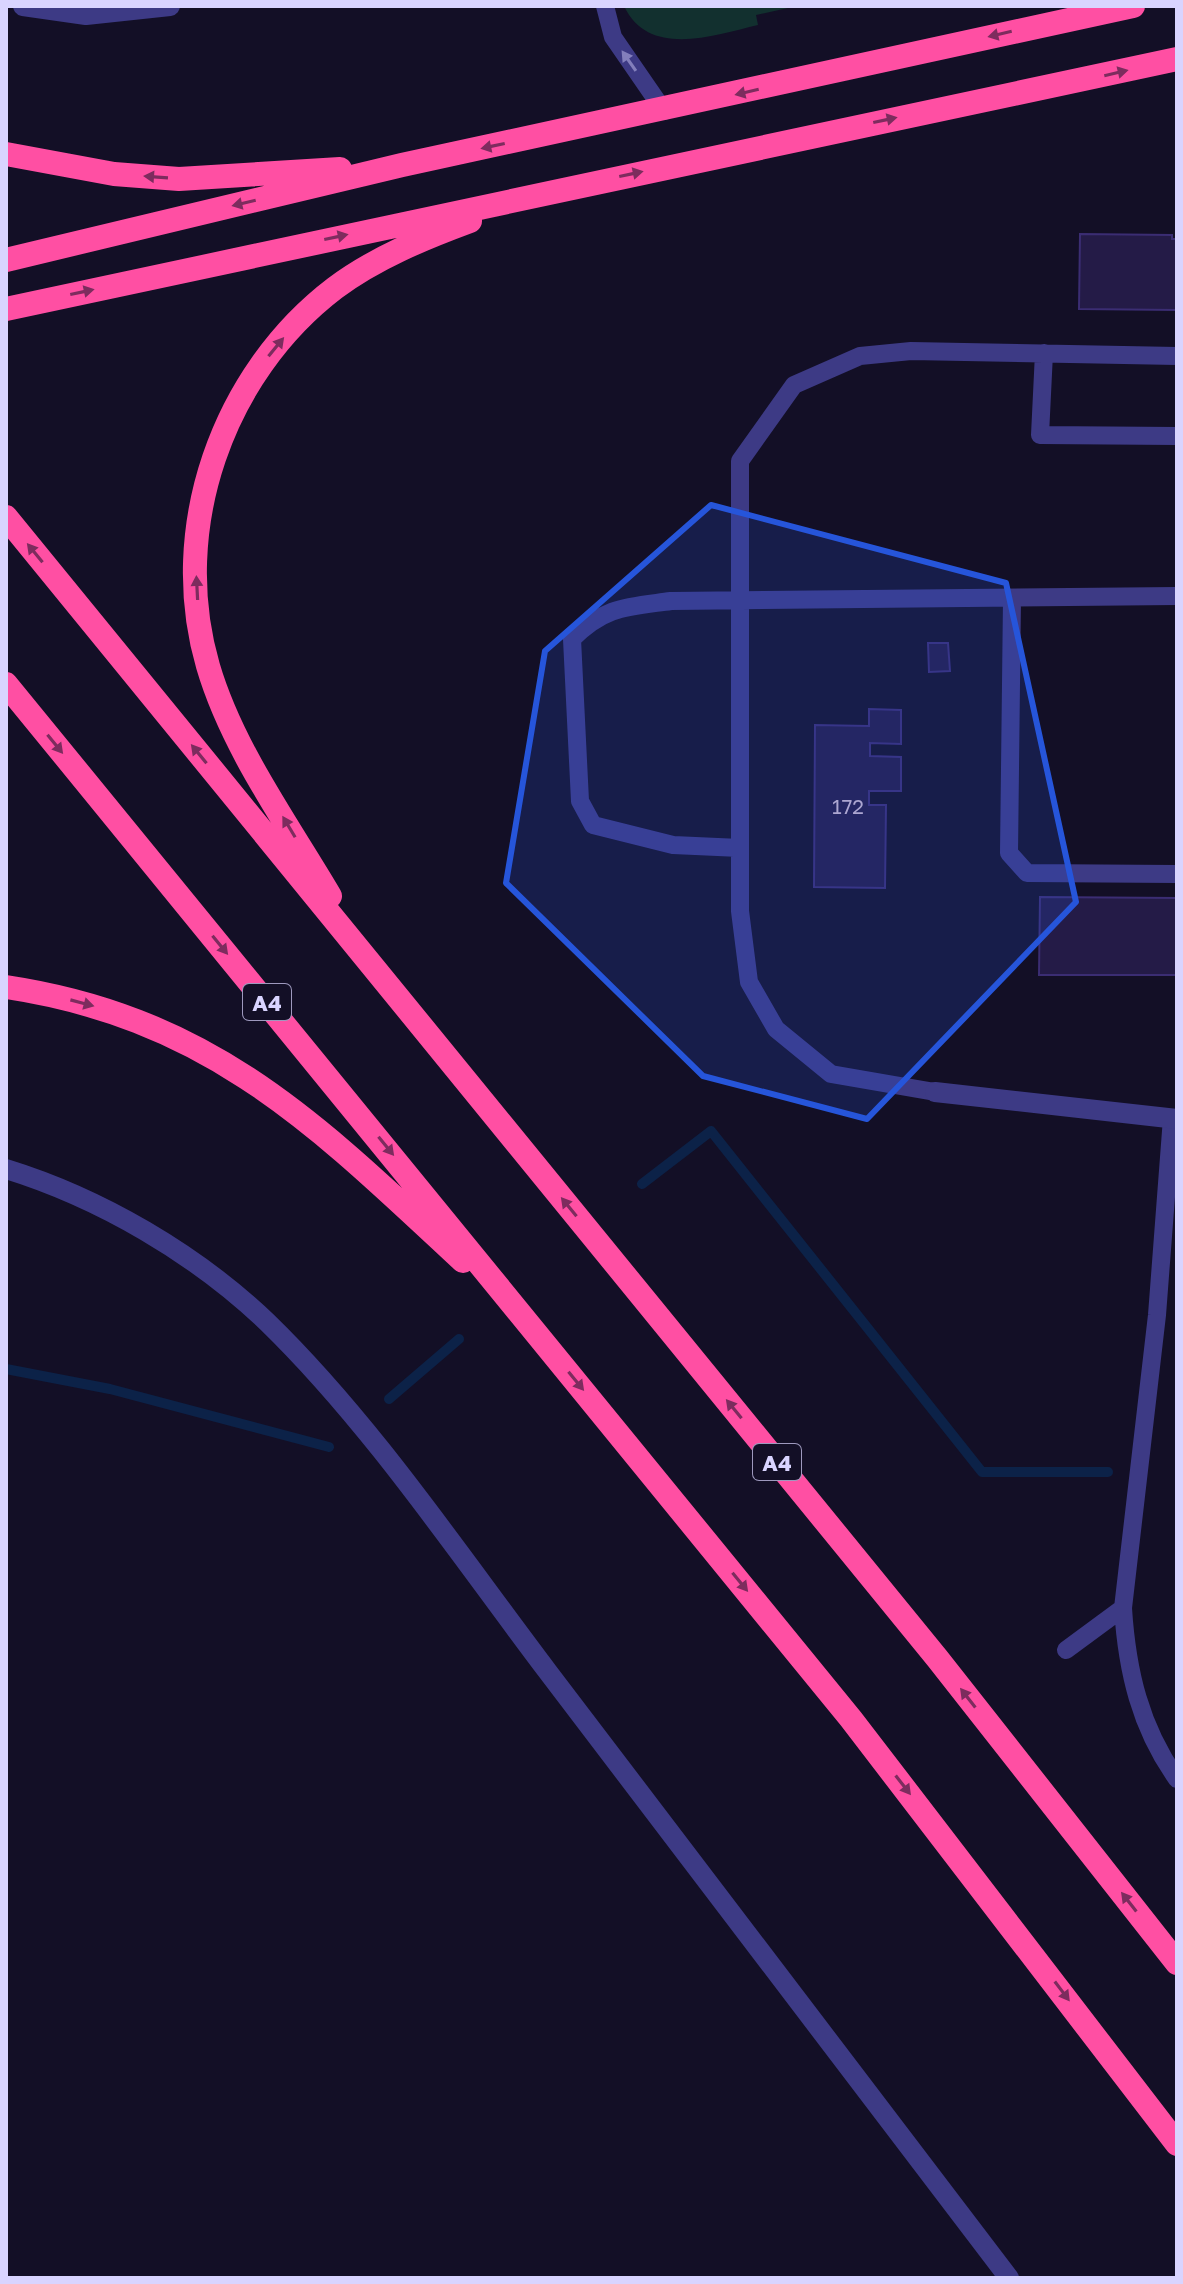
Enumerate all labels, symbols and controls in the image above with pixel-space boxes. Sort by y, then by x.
one-way arrow [988,28,1013,41]
one-way arrow [622,50,637,71]
one-way arrow [1104,66,1129,79]
one-way arrow [734,86,759,99]
one-way arrow [873,114,898,126]
one-way arrow [480,141,505,153]
one-way arrow [619,167,644,180]
one-way arrow [143,170,168,183]
one-way arrow [232,197,257,210]
one-way arrow [324,230,349,243]
one-way arrow [70,285,95,298]
one-way arrow [267,337,283,357]
one-way arrow [27,543,44,563]
one-way arrow [190,575,203,600]
one-way arrow [47,734,63,754]
one-way arrow [191,744,208,764]
house number: 172 [832,794,864,818]
one-way arrow [282,816,296,838]
one-way arrow [211,935,228,955]
road number: A4 [243,984,291,1020]
one-way arrow [70,997,95,1009]
one-way arrow [377,1136,394,1156]
one-way arrow [562,1197,578,1217]
one-way arrow [567,1371,583,1391]
one-way arrow [725,1398,742,1419]
road number: A4 [753,1444,801,1480]
one-way arrow [731,1572,748,1592]
one-way arrow [960,1688,976,1708]
one-way arrow [894,1775,910,1795]
one-way arrow [1121,1892,1137,1912]
one-way arrow [1053,1981,1069,2001]

